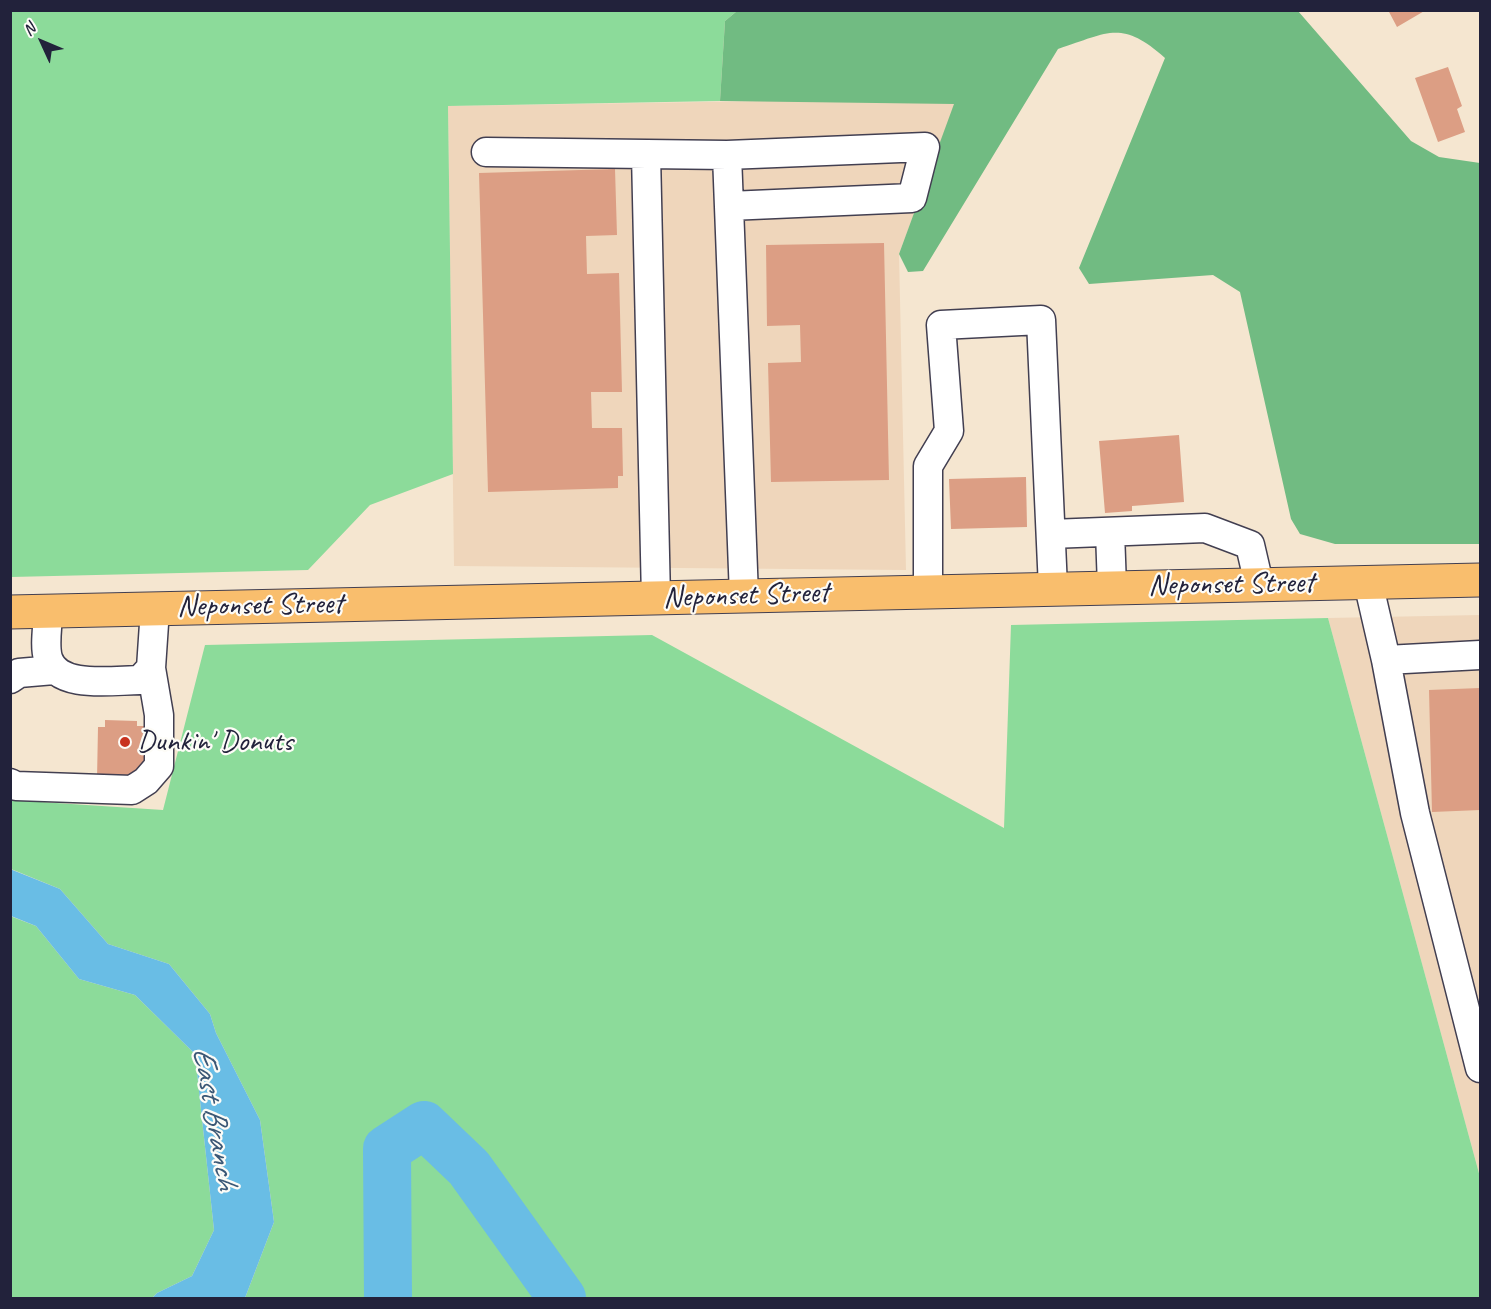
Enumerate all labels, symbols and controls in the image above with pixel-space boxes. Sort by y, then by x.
north arrow [12,12,72,72]
text: N [18,19,40,40]
street label: Neponset Street [1148,566,1314,604]
street label: Neponset Street [662,575,830,617]
street label: Neponset Street [177,587,343,625]
place label: Dunkin' Donuts [137,724,293,760]
marker: Dunkin' Donuts [118,735,132,749]
water label: East Branch [183,1044,245,1192]

